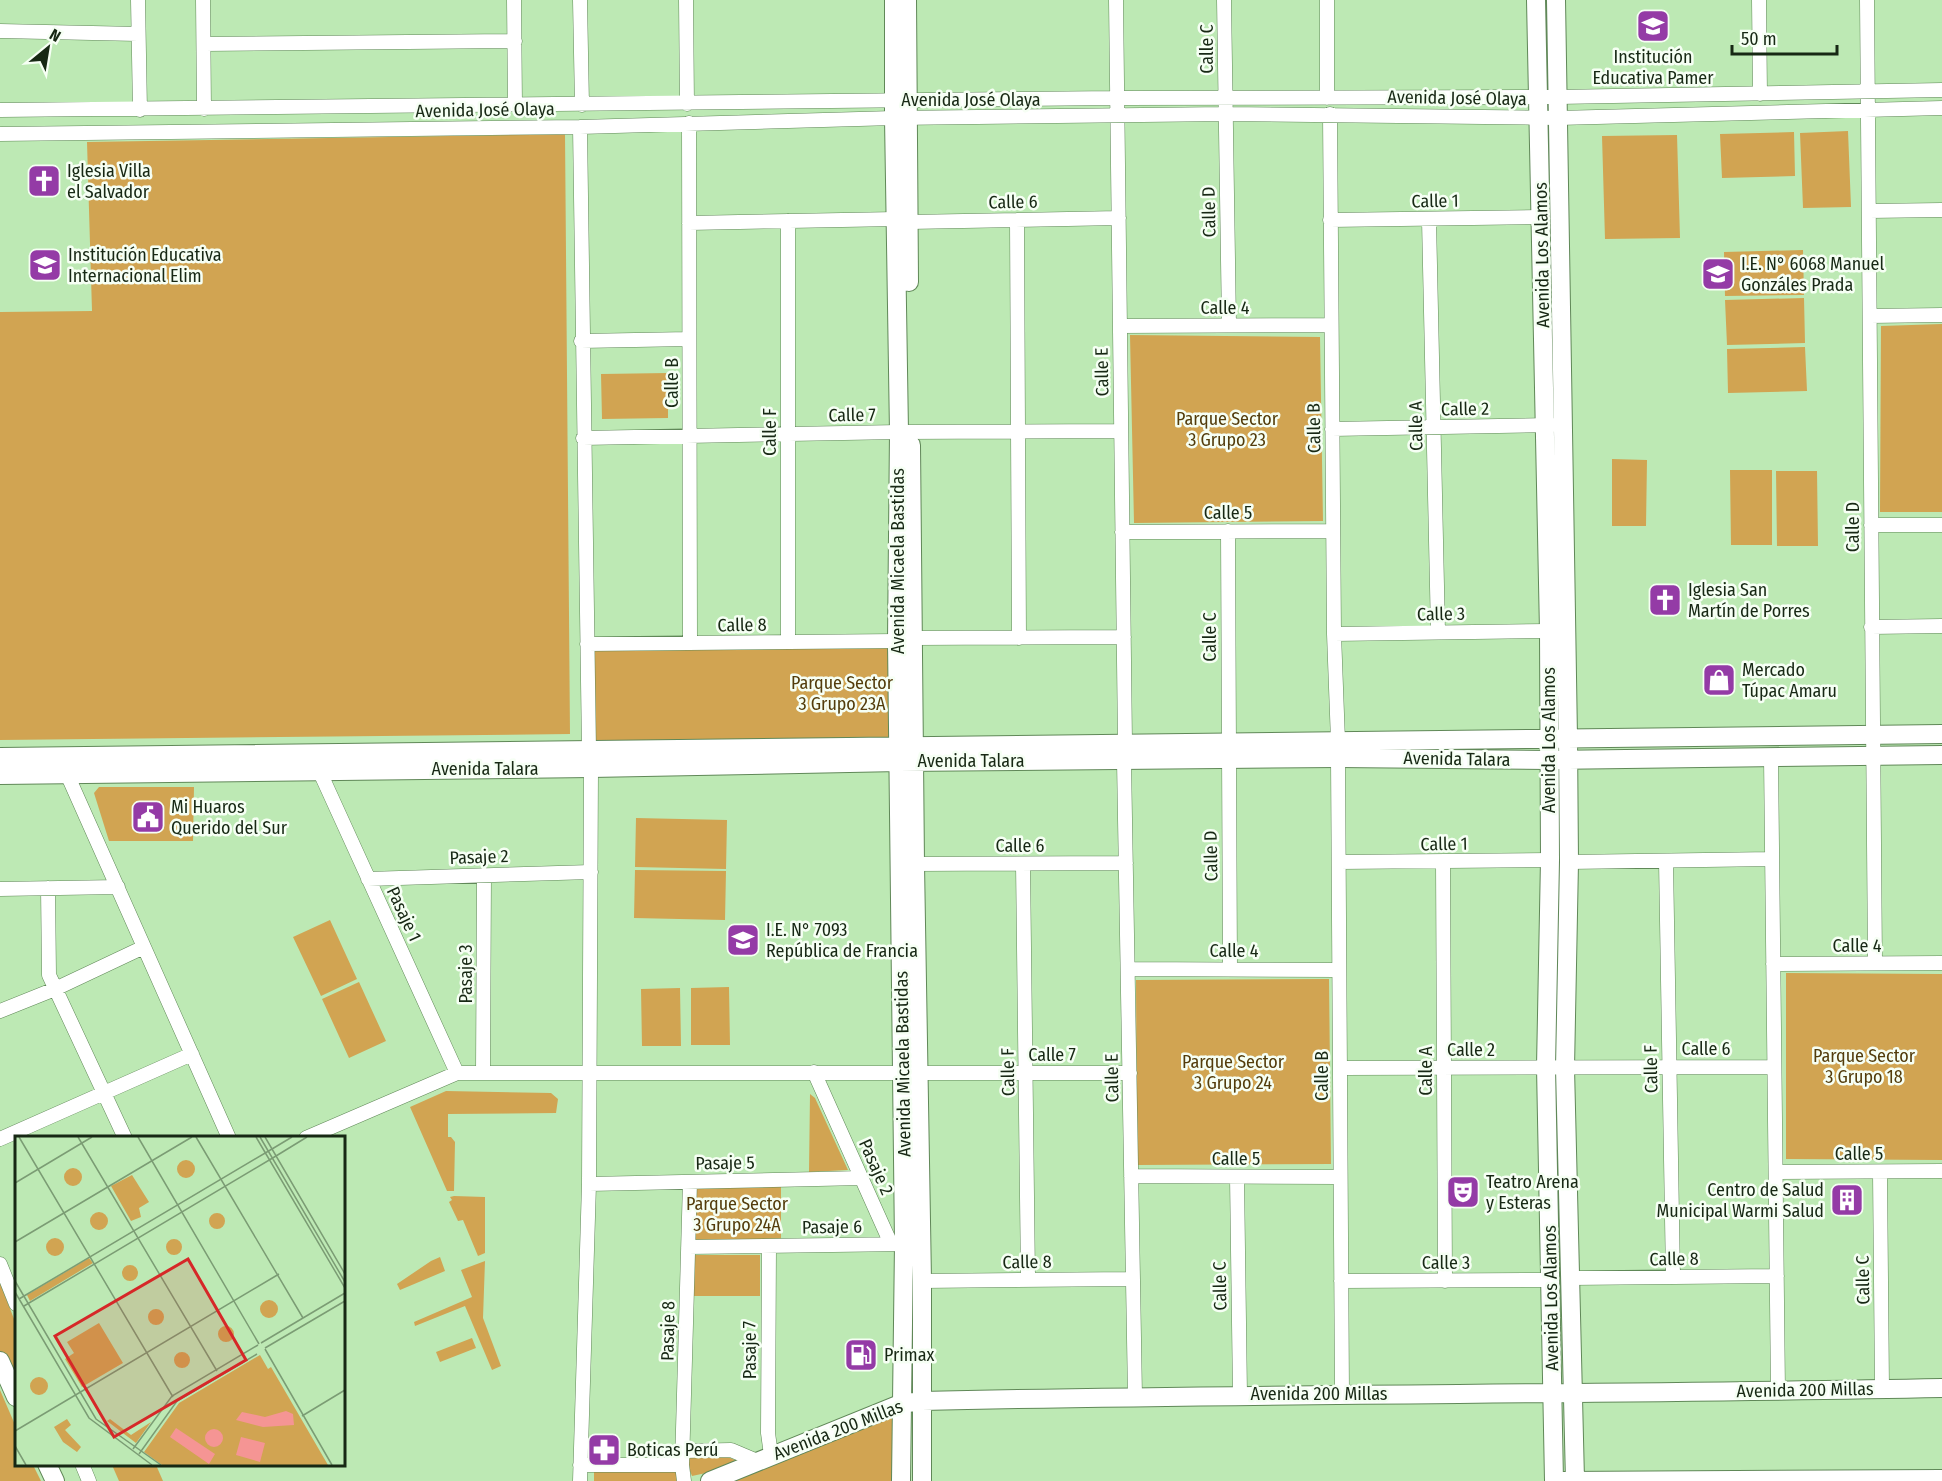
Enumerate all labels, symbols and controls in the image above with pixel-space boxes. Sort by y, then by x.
school or university icon: Institución Educativa Pamer [1635,8,1671,44]
north arrow [18,18,78,78]
scale bar [1732,18,1837,56]
street label: Calle C [1196,24,1218,74]
text: N [46,25,64,46]
text: 50 m [1741,28,1777,50]
place label: Institución Educativa Pamer [1592,46,1714,89]
street label: Avenida José Olaya [1387,86,1527,110]
street label: Avenida José Olaya [901,89,1041,111]
street label: Avenida José Olaya [415,98,555,122]
place label: Iglesia Villa el Salvador [67,160,151,203]
church icon: Iglesia Villa el Salvador [26,163,62,199]
street label: Avenida Los Alamos [1530,182,1554,328]
street label: Calle D [1198,187,1220,237]
street label: Calle 1 [1411,190,1459,212]
street label: Calle 6 [988,191,1038,213]
place label: Institución Educativa Internacional Elim [68,244,222,287]
school or university icon: Institución Educativa Internacional Elim [27,247,63,283]
place label: I.E. N° 6068 Manuel Gonzáles Prada [1741,253,1884,296]
school or university icon: I.E. N° 6068 Manuel Gonzáles Prada [1700,256,1736,292]
street label: Calle 4 [1201,297,1250,319]
street label: Calle E [1091,348,1113,396]
street label: Calle B [661,358,683,408]
street label: Calle 2 [1441,398,1489,420]
street label: Calle A [1405,400,1427,451]
street label: Calle B [1303,403,1325,453]
street label: Calle 7 [828,404,876,426]
street label: Calle F [759,408,781,456]
park label: Parque Sector 3 Grupo 23 [1176,408,1279,451]
street label: Avenida Micaela Bastidas [887,468,909,654]
street label: Calle 5 [1204,502,1252,524]
street label: Calle D [1842,502,1864,552]
place label: Iglesia San Martín de Porres [1688,579,1810,622]
church icon: Iglesia San Martín de Porres [1647,582,1683,618]
street label: Calle 3 [1417,603,1465,625]
street label: Calle C [1199,612,1221,662]
street label: Calle 8 [717,614,767,636]
place label: Mercado Túpac Amaru [1742,659,1837,702]
shop icon: Mercado Túpac Amaru [1701,662,1737,698]
street label: Avenida Los Alamos [1538,667,1560,813]
park label: Parque Sector 3 Grupo 23A [791,672,894,715]
street label: Avenida Talara [1403,747,1511,771]
street label: Avenida Talara [917,750,1025,772]
street label: Avenida Talara [431,758,539,780]
place label: Mi Huaros Querido del Sur [171,796,288,839]
public building icon: Mi Huaros Querido del Sur [130,799,166,835]
street label: Calle D [1200,831,1222,881]
street label: Calle 1 [1420,833,1468,855]
street label: Calle 6 [995,835,1045,857]
street label: Pasaje 2 [449,845,509,869]
street label: Pasaje 1 [382,883,426,945]
place label: I.E. N° 7093 República de Francia [766,919,918,962]
school or university icon: I.E. N° 7093 República de Francia [725,922,761,958]
street label: Calle 4 [1833,935,1882,957]
street label: Calle 4 [1210,940,1259,962]
street label: Pasaje 3 [455,944,477,1004]
street label: Avenida Micaela Bastidas [890,971,916,1157]
street label: Calle 6 [1681,1038,1731,1060]
street label: Calle 2 [1447,1039,1495,1061]
street label: Calle 7 [1028,1044,1076,1066]
street label: Calle F [1640,1045,1662,1093]
park label: Parque Sector 3 Grupo 18 [1813,1045,1916,1088]
street label: Calle A [1415,1046,1437,1096]
street label: Calle F [997,1048,1019,1096]
park label: Parque Sector 3 Grupo 24 [1182,1051,1285,1094]
street label: Calle B [1311,1051,1333,1101]
street label: Calle E [1101,1054,1123,1102]
inset map [15,1136,345,1466]
street label: Pasaje 2 [854,1136,898,1198]
street label: Calle 5 [1835,1143,1883,1165]
street label: Calle 5 [1212,1148,1260,1170]
street label: Pasaje 5 [695,1151,755,1175]
place label: Teatro Arena y Esteras [1486,1171,1579,1214]
theatre icon: Teatro Arena y Esteras [1445,1174,1481,1210]
place label: Centro de Salud Municipal Warmi Salud [1656,1179,1824,1222]
building icon: Centro de Salud Municipal Warmi Salud [1829,1182,1865,1218]
park label: Parque Sector 3 Grupo 24A [686,1193,789,1236]
street label: Pasaje 6 [802,1215,862,1239]
street label: Avenida Los Alamos [1539,1225,1563,1371]
street label: Calle 8 [1649,1248,1699,1270]
street label: Calle 8 [1002,1251,1052,1273]
street label: Calle 3 [1422,1252,1470,1274]
street label: Calle C [1852,1255,1874,1305]
street label: Calle C [1209,1261,1231,1311]
street label: Pasaje 8 [656,1301,680,1361]
street label: Pasaje 7 [739,1321,761,1379]
fuel station icon: Primax [843,1337,879,1373]
place label: Primax [884,1344,935,1366]
street label: Avenida 200 Millas [1736,1378,1874,1402]
street label: Avenida 200 Millas [1250,1383,1388,1405]
street label: Avenida 200 Millas [770,1395,906,1465]
pharmacy icon: Boticas Perú [586,1432,622,1468]
place label: Boticas Perú [627,1439,718,1461]

